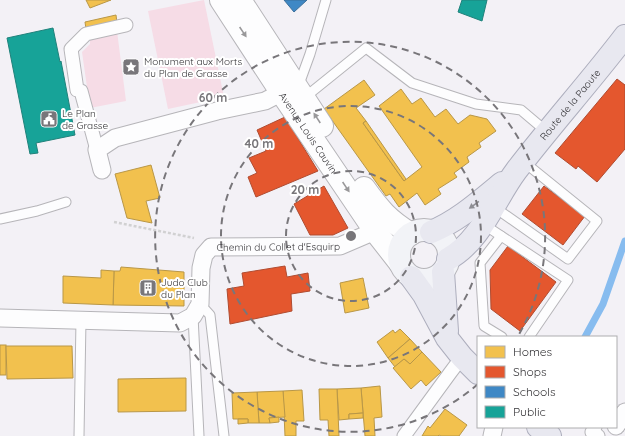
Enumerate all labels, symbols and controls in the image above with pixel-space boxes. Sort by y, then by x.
one-way arrow [239,27,247,38]
place label: Monument aux Morts du Plan de Grasse [144,55,242,80]
place icon: Monument aux Morts du Plan de Grasse [121,57,141,77]
street label: Route de la Paoute [537,66,603,143]
text: 60 m [199,90,227,105]
street label: Avenue Louis Cauvin [277,90,341,176]
place label: Le Plan de Grasse [62,107,109,132]
public building icon: Le Plan de Grasse [39,109,59,129]
one-way arrow [313,113,321,123]
text: 40 m [245,136,273,151]
text: 20 m [291,182,319,197]
one-way arrow [342,182,350,192]
one-way arrow [469,201,480,209]
centre of rings [344,229,358,243]
street label: Chemin du Collet d'Esquirp [217,240,340,253]
place label: Judo Club du Plan [161,276,208,301]
building icon: Judo Club du Plan [138,278,158,298]
legend [477,336,617,428]
text: Homes [513,344,553,359]
text: Shops [513,364,547,379]
text: Schools [513,384,556,399]
text: Public [513,404,546,419]

